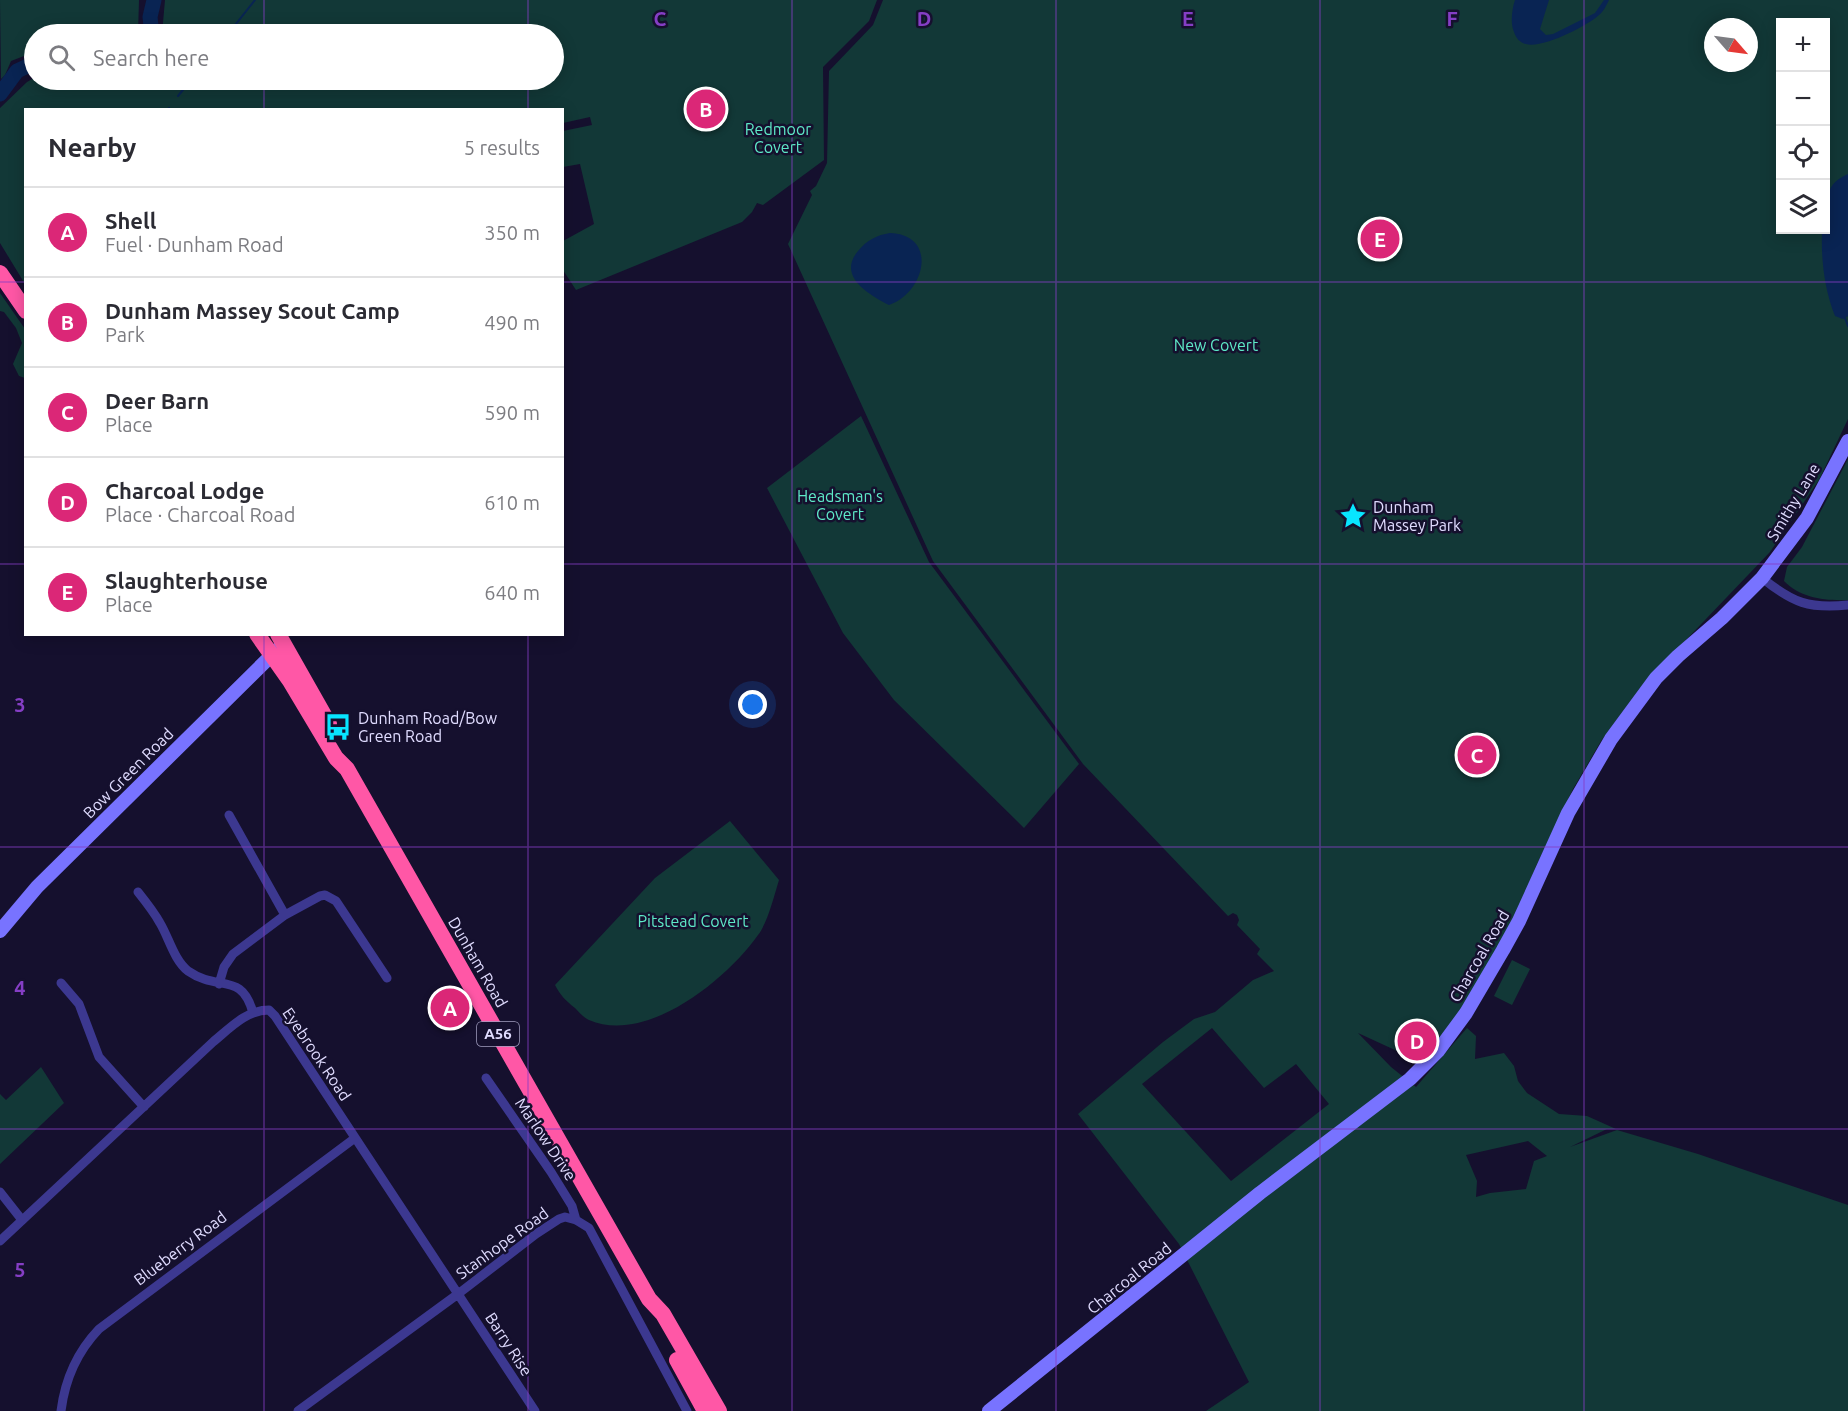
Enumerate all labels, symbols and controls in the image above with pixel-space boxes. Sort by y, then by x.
text: C [654,7,667,30]
text: D [917,7,931,30]
text: E [1182,7,1194,30]
text: F [1446,7,1458,30]
north arrow [1704,18,1758,72]
map controls [1776,18,1830,234]
button: + [1776,18,1830,72]
search box [24,24,564,90]
icon: search [45,41,78,74]
text: Search here [93,45,209,70]
button: − [1776,72,1830,126]
pin: B [686,86,726,132]
park label: Redmoor Covert [745,120,811,156]
button: locate [1776,126,1830,180]
text: Nearby [48,133,136,162]
text: 5 results [464,136,540,159]
button: layers [1776,180,1830,234]
text: Shell [105,208,156,233]
pin: E [1360,216,1400,262]
text: A [60,221,75,244]
text: 350 m [484,221,540,244]
text: Fuel · Dunham Road [105,233,284,256]
text: Dunham Massey Scout Camp [105,298,400,323]
text: B [61,311,74,334]
text: 490 m [484,311,540,334]
text: Park [105,323,145,346]
park label: New Covert [1174,336,1259,354]
text: Deer Barn [105,388,209,413]
text: C [61,401,74,424]
text: 590 m [484,401,540,424]
text: Place [105,413,153,436]
street label: Smithy Lane [1763,460,1823,544]
text: Charcoal Lodge [105,478,264,503]
park label: Headsman's Covert [797,487,883,523]
text: D [60,491,75,514]
text: 610 m [484,491,540,514]
place label: Dunham Massey Park [1373,498,1461,534]
place icon: Dunham Massey Park [1338,501,1368,531]
text: Place · Charcoal Road [105,503,296,526]
text: Slaughterhouse [105,568,268,593]
text: E [62,581,73,604]
text: 640 m [484,581,540,604]
text: Place [105,593,153,616]
your location [738,690,767,719]
text: 3 [14,693,26,716]
place label: Dunham Road/Bow Green Road [358,709,498,745]
bus stop icon: Dunham Road/Bow Green Road [323,712,353,742]
street label: Bow Green Road [79,724,177,822]
pin: C [1458,732,1496,777]
street label: Charcoal Road [1445,907,1513,1005]
park label: Pitstead Covert [637,912,749,930]
street label: Dunham Road [445,914,511,1010]
text: 4 [14,976,26,999]
pin: A [430,986,470,1030]
street label: Eyebrook Road [279,1004,355,1104]
pin: D [1398,1018,1436,1064]
road number: A56 [477,1022,519,1046]
street label: Marlow Drive [512,1094,580,1184]
street label: Stanhope Road [453,1204,551,1282]
street label: Blueberry Road [130,1207,230,1289]
street label: Charcoal Road [1083,1239,1175,1317]
text: 5 [14,1258,26,1281]
street label: Barry Rise [482,1309,536,1379]

